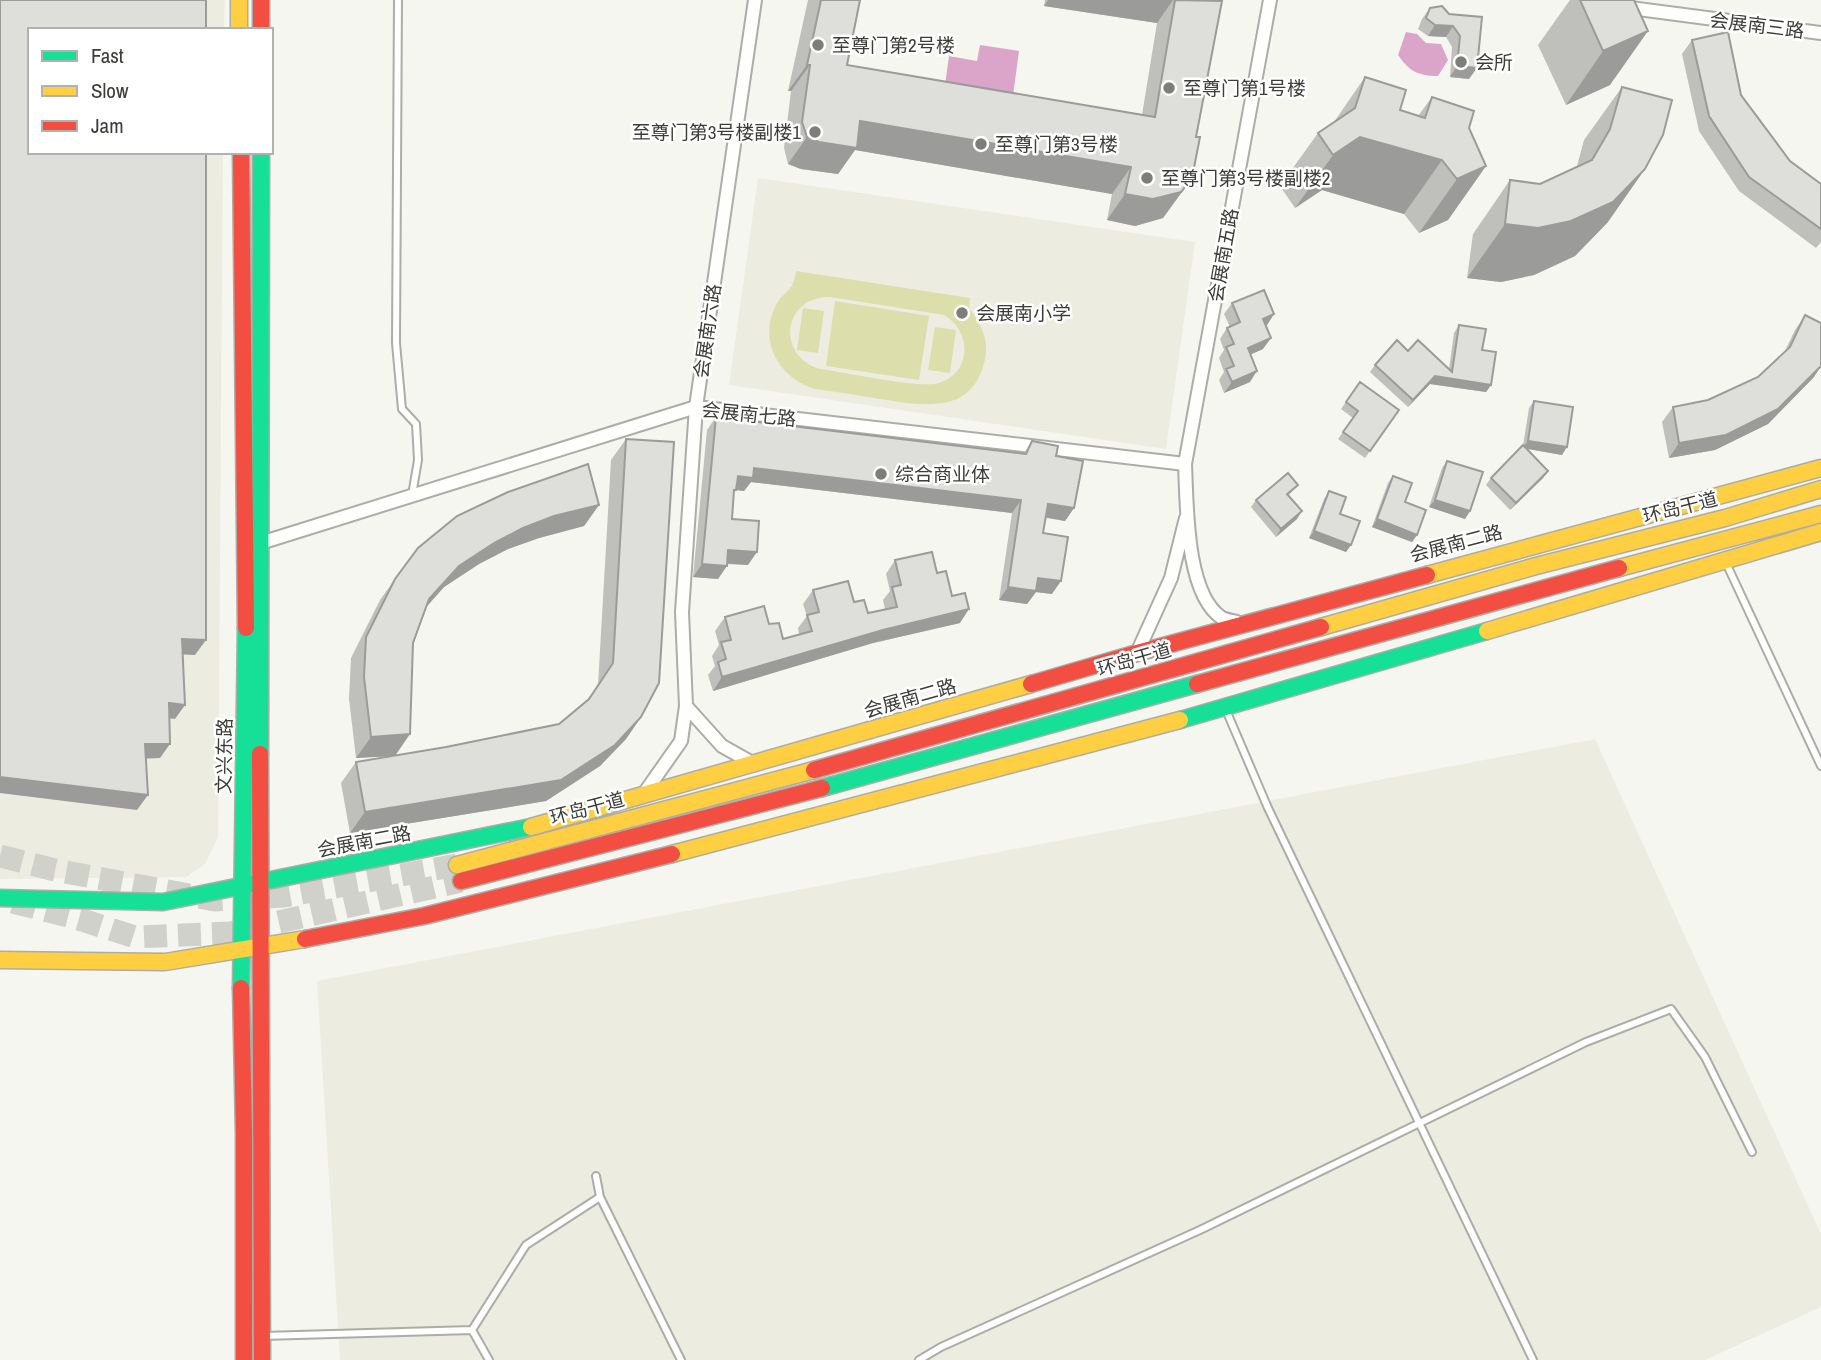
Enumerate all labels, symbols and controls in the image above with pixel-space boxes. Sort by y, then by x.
street label: 会展南三路 [1708,6,1806,44]
legend [28,28,273,154]
place label: 至尊门第2号楼 [832,32,955,58]
marker: 至尊门第2号楼 [810,37,826,53]
text: Fast [91,41,124,70]
place label: 会所 [1475,49,1513,75]
marker: 会所 [1453,54,1469,70]
place label: 至尊门第1号楼 [1183,75,1306,101]
text: Slow [91,76,129,105]
marker: 至尊门第1号楼 [1161,80,1177,96]
text: Jam [91,111,124,140]
place label: 至尊门第3号楼副楼1 [632,119,801,145]
marker: 至尊门第3号楼副楼1 [807,124,823,140]
place label: 至尊门第3号楼 [995,131,1118,157]
marker: 至尊门第3号楼 [973,136,989,152]
place label: 至尊门第3号楼副楼2 [1161,165,1330,191]
marker: 至尊门第3号楼副楼2 [1139,170,1155,186]
street label: 会展南五路 [1202,206,1244,304]
street label: 会展南六路 [688,282,726,380]
place label: 会展南小学 [976,300,1071,326]
marker: 会展南小学 [954,305,970,321]
street label: 会展南七路 [700,396,798,432]
place label: 综合商业体 [895,461,990,487]
marker: 综合商业体 [873,466,889,482]
street label: 环岛干道 [1640,485,1720,529]
street label: 会展南二路 [1407,518,1505,568]
street label: 环岛干道 [1094,636,1174,682]
street label: 会展南二路 [861,672,959,724]
street label: 文兴东路 [210,718,238,794]
street label: 环岛干道 [547,786,627,830]
street label: 会展南二路 [315,819,413,863]

